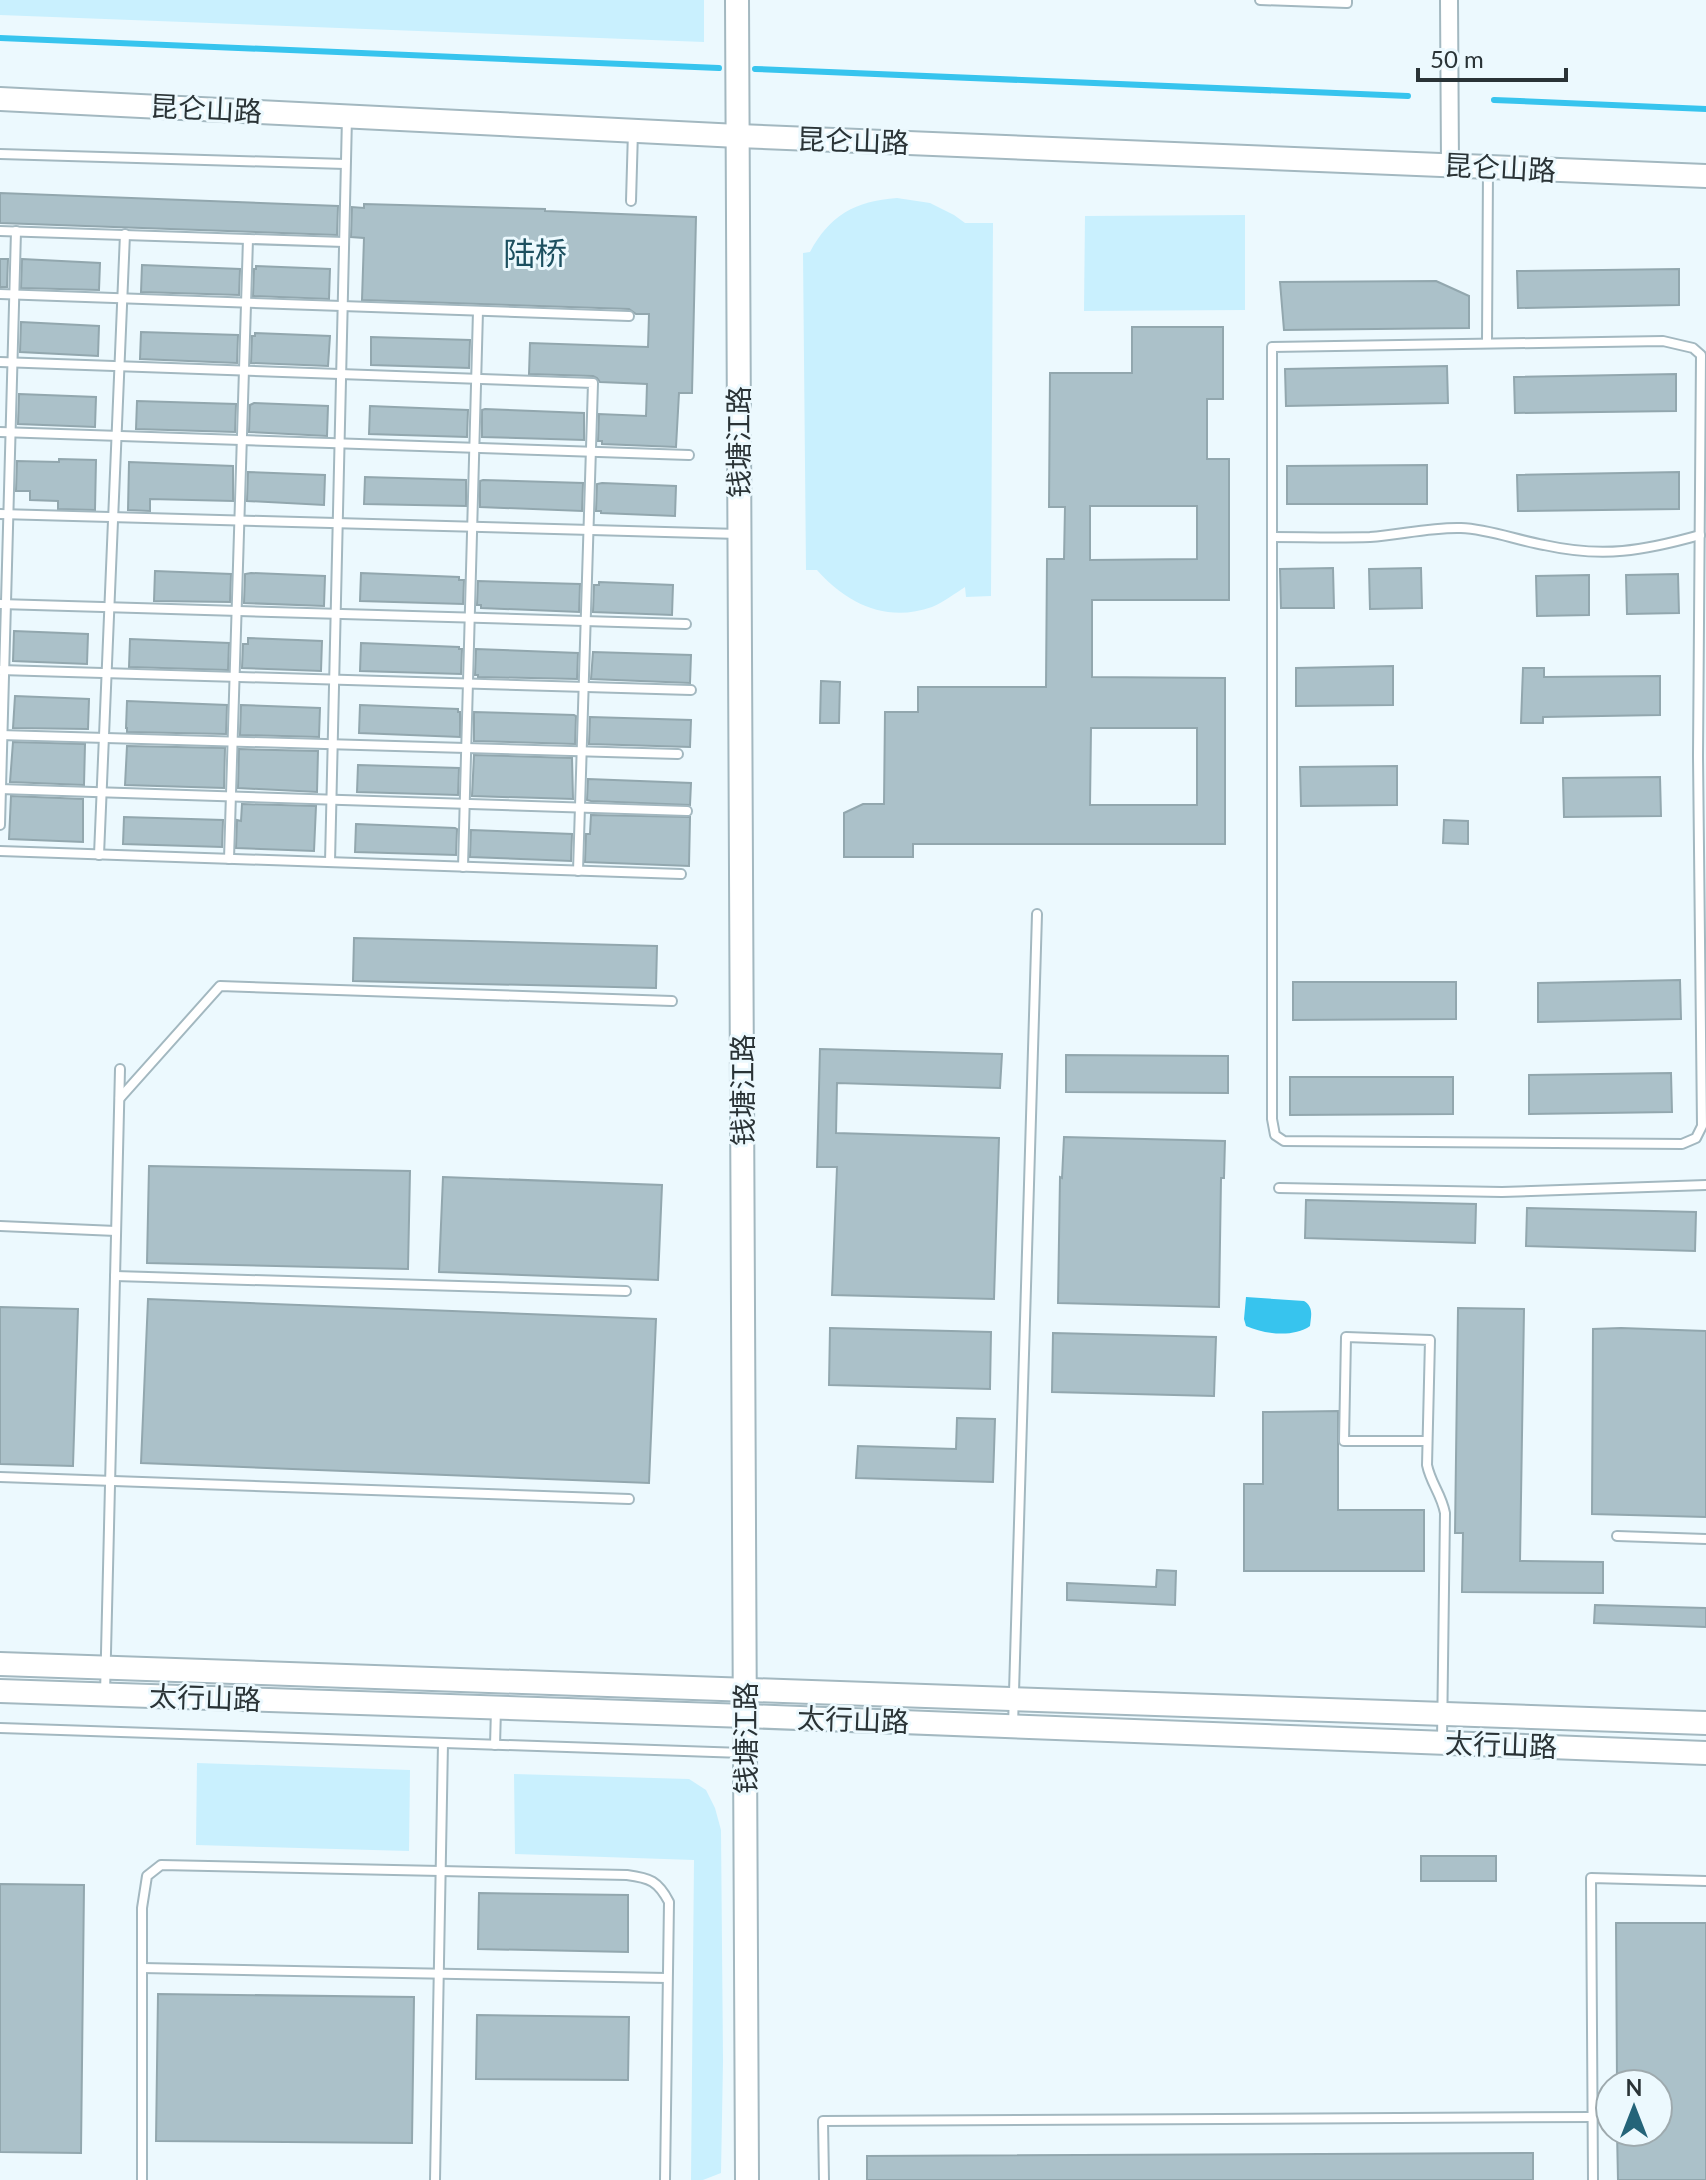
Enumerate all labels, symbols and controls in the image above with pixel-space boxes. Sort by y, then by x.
scale bar [1418,32,1566,82]
text: 50 m [1430,44,1484,73]
street label: 昆仑山路 [149,88,263,128]
street label: 昆仑山路 [796,121,910,159]
street label: 昆仑山路 [1443,147,1557,187]
district label: 陆桥 [503,233,567,272]
street label: 钱塘江路 [721,386,755,498]
street label: 钱塘江路 [725,1034,759,1146]
street label: 太行山路 [148,1678,262,1716]
street label: 钱塘江路 [728,1682,762,1794]
street label: 太行山路 [796,1700,910,1738]
street label: 太行山路 [1444,1725,1558,1763]
north arrow [1594,2068,1674,2148]
text: N [1626,2074,1642,2101]

